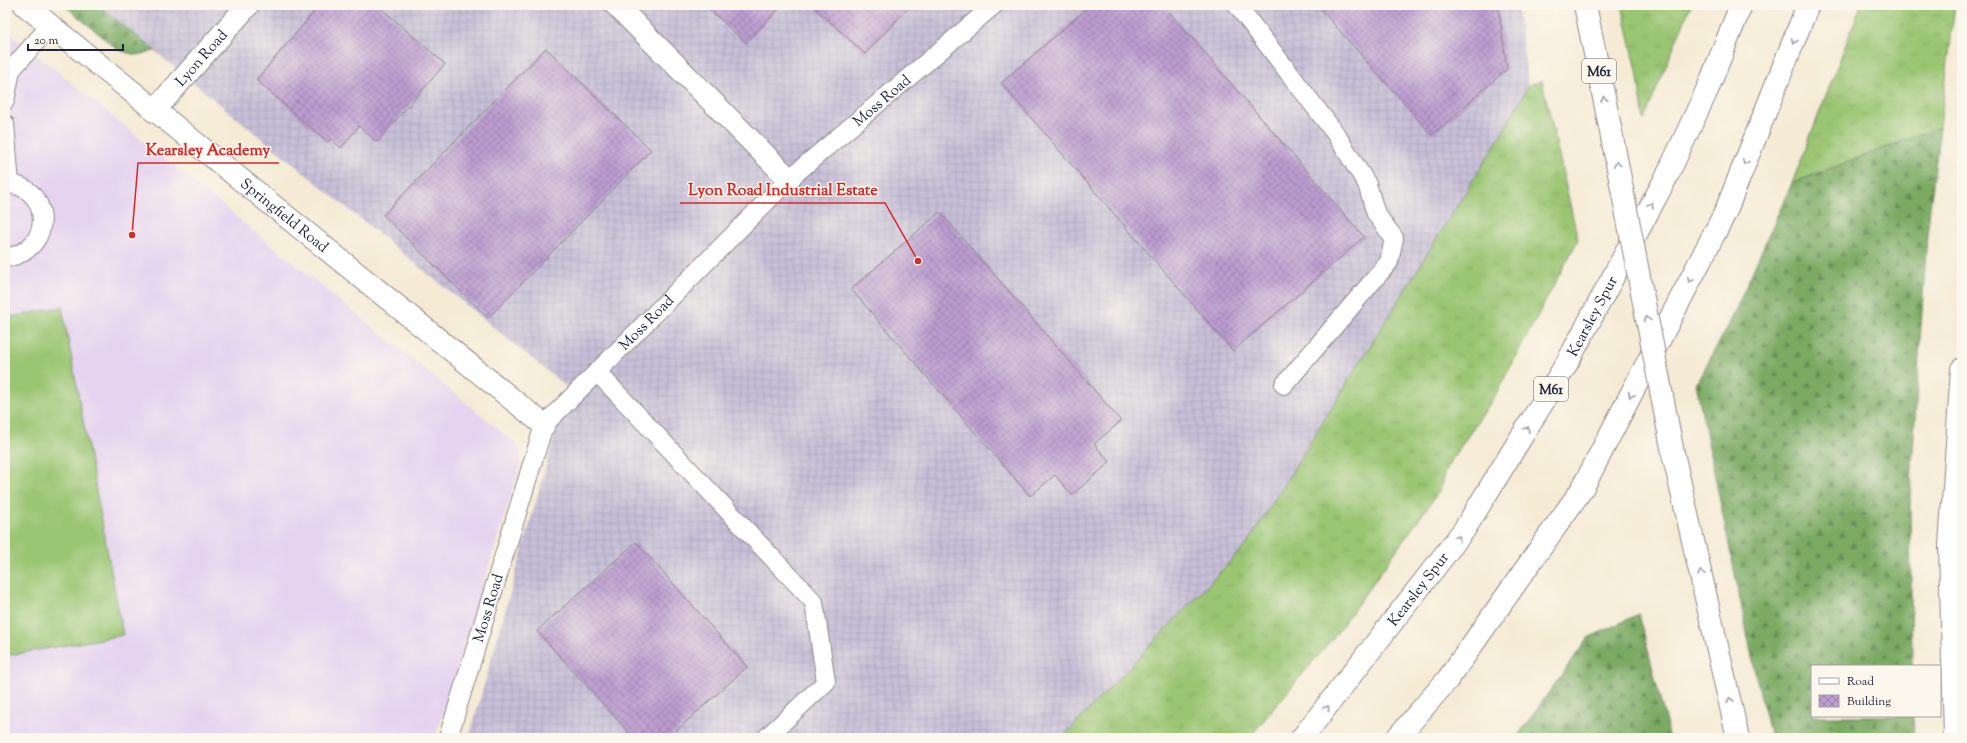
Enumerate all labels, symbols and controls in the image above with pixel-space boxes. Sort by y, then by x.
street label: Lyon Road [171,25,234,92]
scale bar [28,26,123,52]
text: 20 m [34,32,59,50]
one-way arrow [1791,38,1799,45]
road number: M61 [1582,59,1616,83]
street label: Moss Road [849,70,917,132]
one-way arrow [1601,96,1609,102]
callout: Kearsley Academy [138,135,279,163]
text: Kearsley Academy [146,140,270,163]
one-way arrow [1742,158,1750,165]
one-way arrow [1613,161,1622,167]
street label: Springfield Road [235,174,333,259]
callout: Lyon Road Industrial Estate [680,175,885,203]
text: Lyon Road Industrial Estate [688,180,878,203]
one-way arrow [1647,202,1654,209]
street label: Kearsley Spur [1563,273,1624,361]
one-way arrow [1688,275,1695,283]
street label: Moss Road [615,291,680,356]
one-way arrow [1643,316,1652,322]
road number: M61 [1534,377,1568,401]
one-way arrow [1628,391,1636,398]
one-way arrow [1522,426,1529,433]
one-way arrow [1453,536,1460,543]
street label: Kearsley Spur [1384,548,1455,631]
one-way arrow [1697,570,1705,576]
street label: Moss Road [469,571,510,645]
legend [1811,665,1941,717]
text: Road [1847,673,1874,691]
text: Building [1847,693,1891,711]
one-way arrow [1726,697,1734,703]
one-way arrow [1322,705,1329,712]

